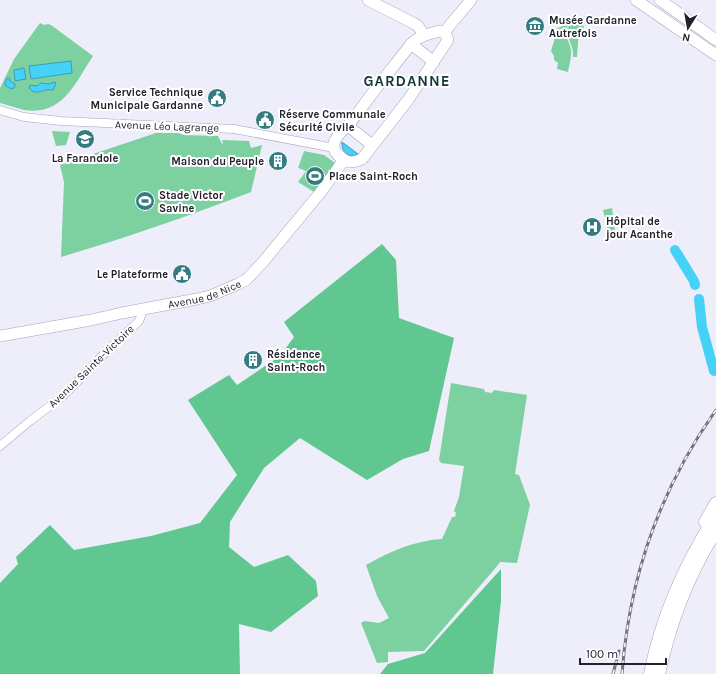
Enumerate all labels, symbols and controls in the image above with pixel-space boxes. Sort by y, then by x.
north arrow [668,8,708,48]
place label: Musée Gardanne Autrefois [549,14,637,40]
museum icon: Musée Gardanne Autrefois [524,15,546,37]
text: N [681,30,691,44]
district label: GARDANNE [363,72,451,90]
place label: Service Technique Municipale Gardanne [91,86,203,112]
public building icon: Service Technique Municipale Gardanne [206,87,228,109]
place label: Réserve Communale Sécurité Civile [279,108,386,134]
public building icon: Réserve Communale Sécurité Civile [254,109,276,131]
street label: Avenue Léo Lagrange [115,118,220,135]
school or university icon: La Farandole [74,128,96,150]
building icon: Maison du Peuple [267,150,289,172]
place label: La Farandole [52,152,118,165]
place label: Maison du Peuple [171,155,264,168]
sports icon: Place Saint-Roch [304,165,326,187]
place label: Place Saint-Roch [329,170,418,183]
place label: Stade Victor Savine [159,189,224,215]
sports icon: Stade Victor Savine [134,190,156,212]
place label: Hôpital de jour Acanthe [605,215,673,241]
hospital icon: Hôpital de jour Acanthe [581,216,603,238]
public building icon: Le Plateforme [171,263,193,285]
place label: Le Plateforme [97,268,168,281]
street label: Avenue de Nice [167,277,243,311]
street label: Avenue Sainte-Victoire [46,322,137,410]
place label: Résidence Saint-Roch [267,348,325,374]
building icon: Résidence Saint-Roch [242,349,264,371]
scale bar [580,640,666,666]
text: 100 m [586,647,618,661]

